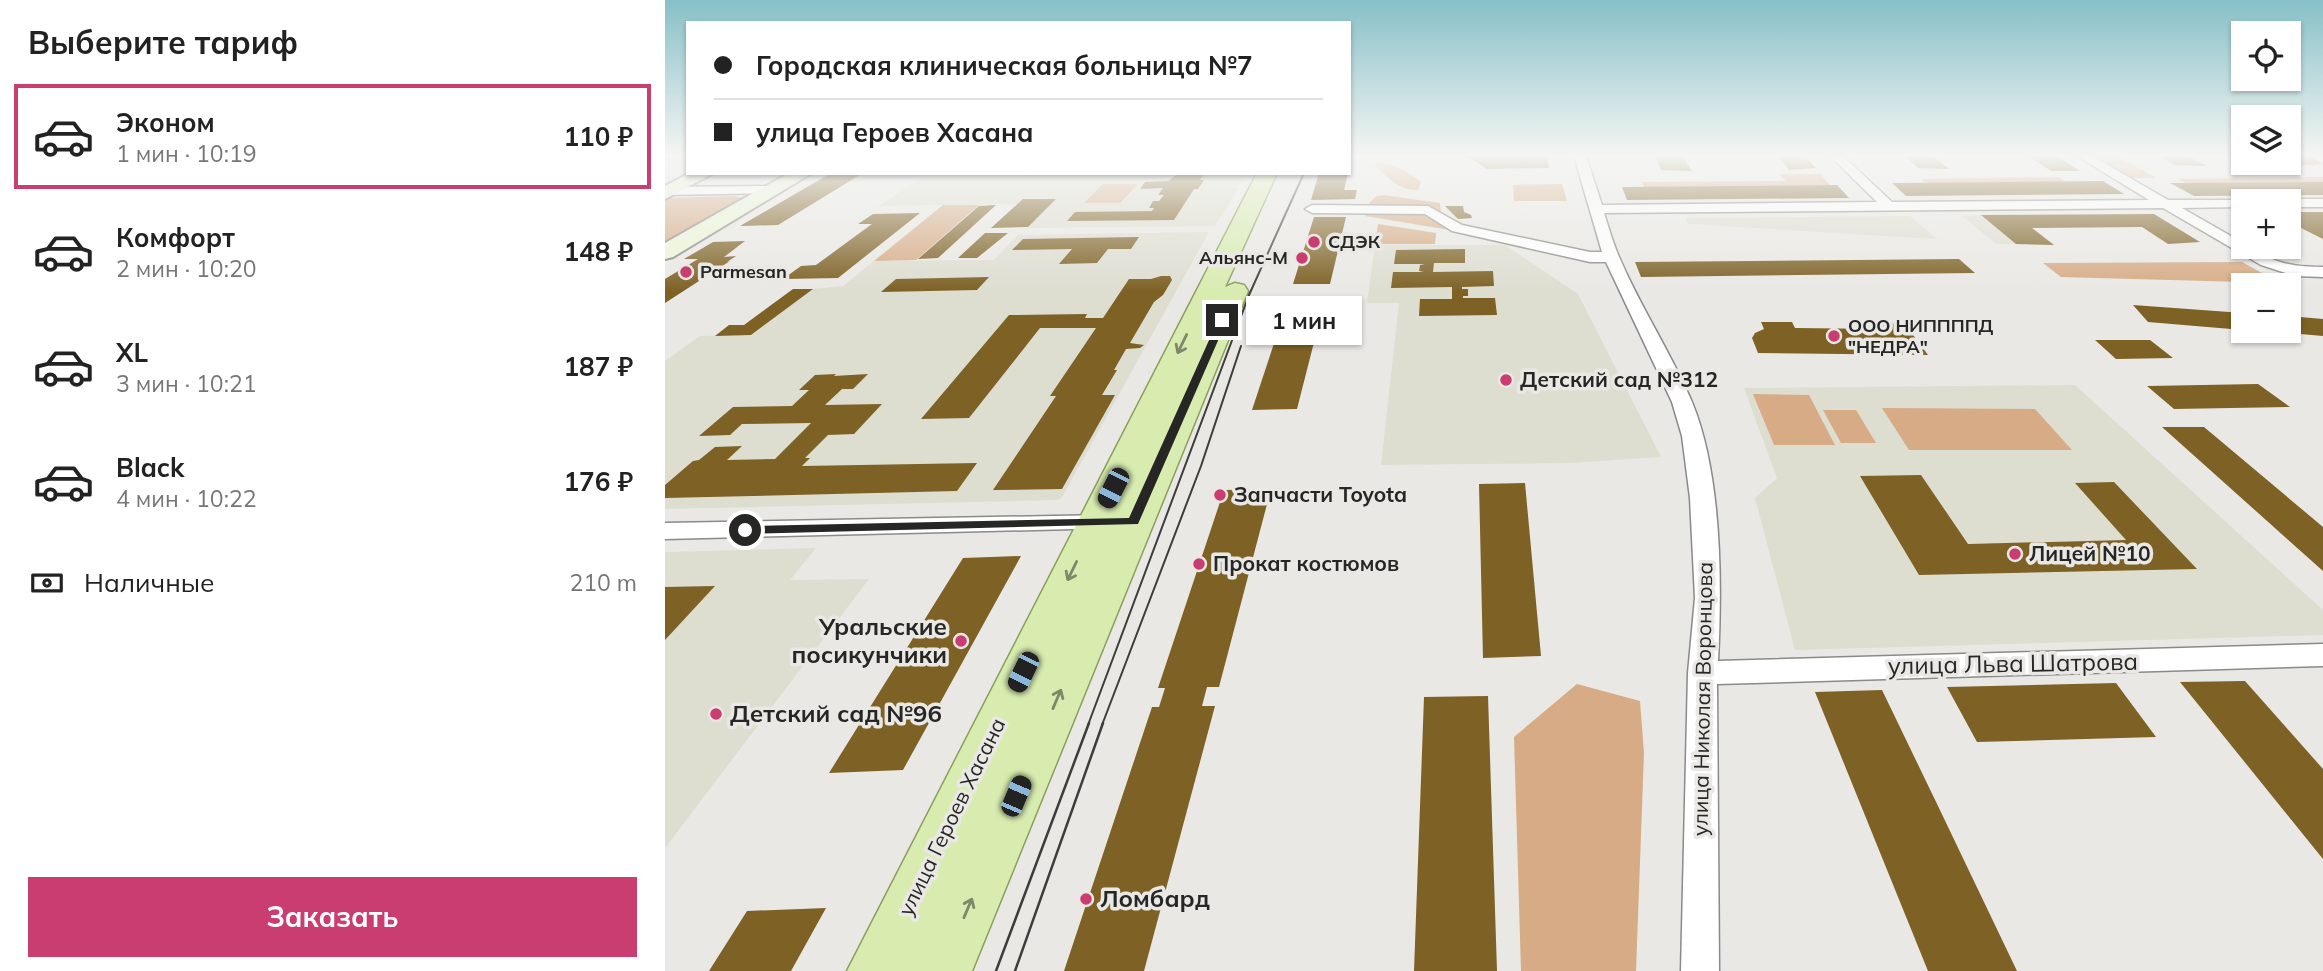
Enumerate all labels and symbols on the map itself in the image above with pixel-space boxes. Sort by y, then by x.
place label: СДЭК [1328,230,1381,253]
marker: СДЭК [1306,234,1322,250]
place label: Альянс-М [1199,246,1288,269]
marker: Альянс-М [1294,250,1310,266]
place label: Parmesan [700,260,787,283]
marker: Parmesan [678,264,694,280]
callout: 1 мин [1247,296,1362,344]
route end [1206,304,1238,336]
place label: ООО НИППППД "НЕДРА" [1848,314,1994,358]
marker: ООО НИППППД "НЕДРА" [1826,328,1842,344]
one-way arrow [1175,333,1189,354]
place label: Детский сад №312 [1520,366,1718,392]
marker: Детский сад №312 [1498,372,1514,388]
car [1095,465,1132,511]
place label: Запчасти Toyota [1234,481,1407,507]
marker: Запчасти Toyota [1212,487,1228,503]
route start [729,514,761,546]
place label: Лицей №10 [2029,540,2151,566]
marker: Лицей №10 [2007,546,2023,562]
place label: Прокат костюмов [1213,550,1399,576]
marker: Прокат костюмов [1191,556,1207,572]
one-way arrow [1064,560,1078,581]
street label: улица Николая Воронцова [1687,562,1717,836]
place label: Уральские посикунчики [791,611,947,669]
marker: Уральские посикунчики [953,633,969,649]
street label: улица Льва Шатрова [1888,646,2138,680]
car [1005,649,1042,695]
one-way arrow [1051,689,1064,711]
place label: Детский сад №96 [730,698,942,728]
marker: Детский сад №96 [708,706,724,722]
street label: улица Героев Хасана [892,714,1010,920]
car [999,773,1034,819]
place label: Ломбард [1100,883,1210,913]
marker: Ломбард [1078,891,1094,907]
one-way arrow [962,898,975,920]

